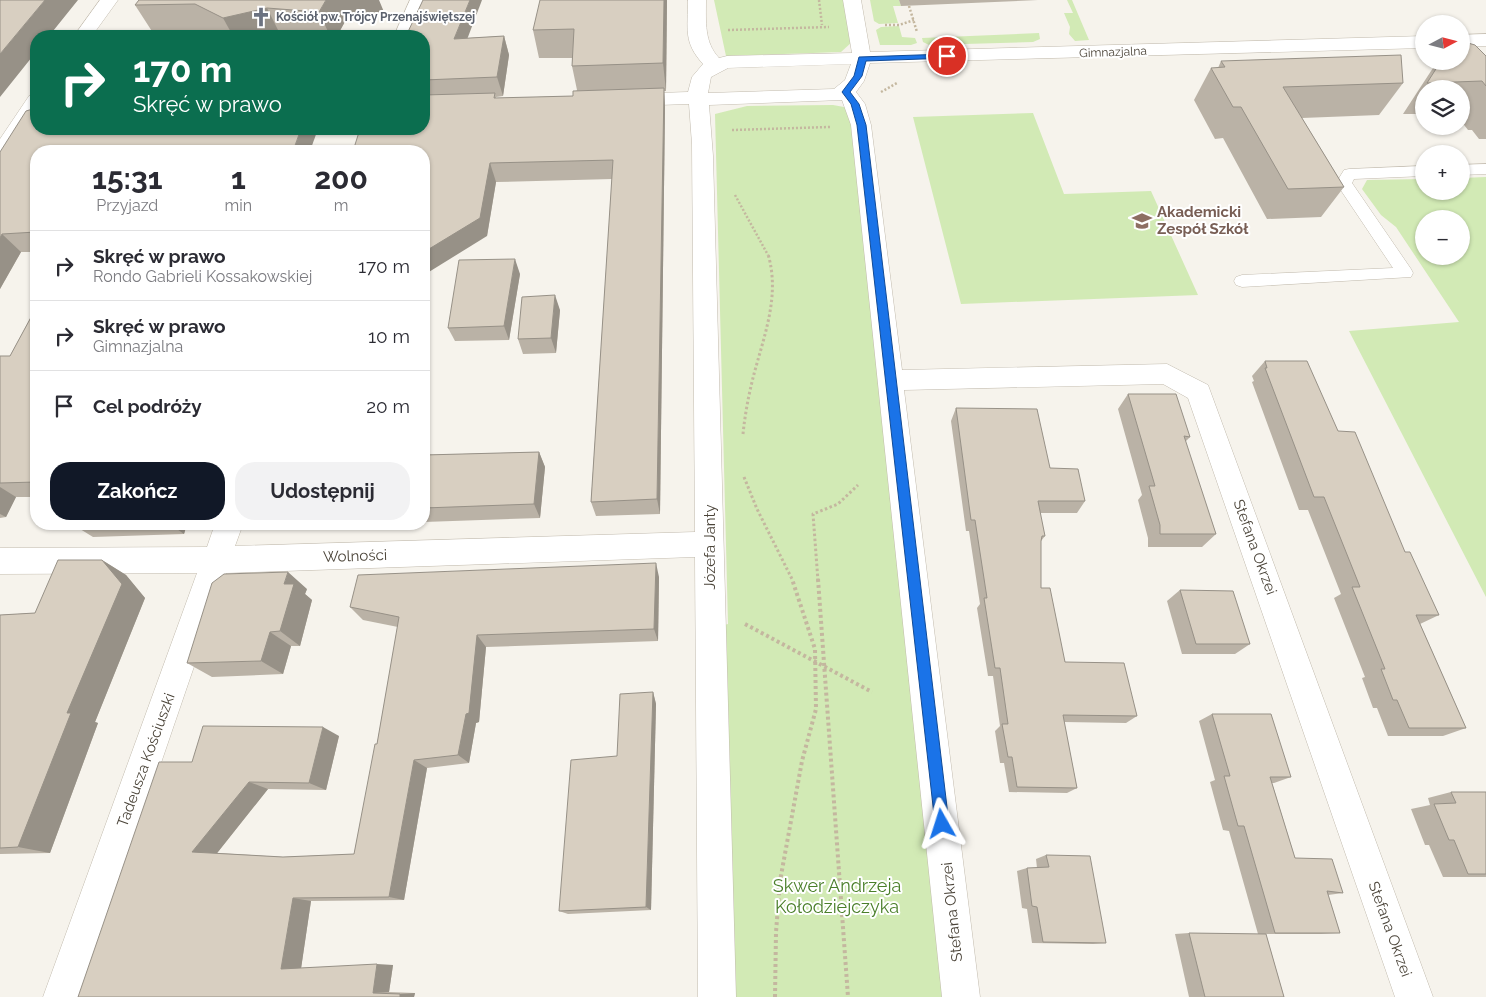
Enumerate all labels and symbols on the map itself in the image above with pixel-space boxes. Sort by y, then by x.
church icon: Kościół pw. Trójcy Przenajświętszej [250,6,272,28]
place label: Kościół pw. Trójcy Przenajświętszej [276,10,475,24]
north arrow [1415,15,1470,70]
pin [926,35,968,77]
street label: Gimnazjalna [1079,44,1147,60]
place label: Akademicki Zespół Szkół [1157,203,1249,238]
school or university icon: Akademicki Zespół Szkół [1131,210,1153,232]
street label: Stefana Okrzei [1229,497,1281,597]
street label: Józefa Janty [701,504,719,590]
street label: Wolności [323,546,387,566]
street label: Tadeusza Kościuszki [113,691,179,829]
position arrow [915,797,967,849]
street label: Stefana Okrzei [938,861,966,963]
park label: Skwer Andrzeja Kołodziejczyka [773,875,901,917]
street label: Stefana Okrzei [1364,879,1416,979]

